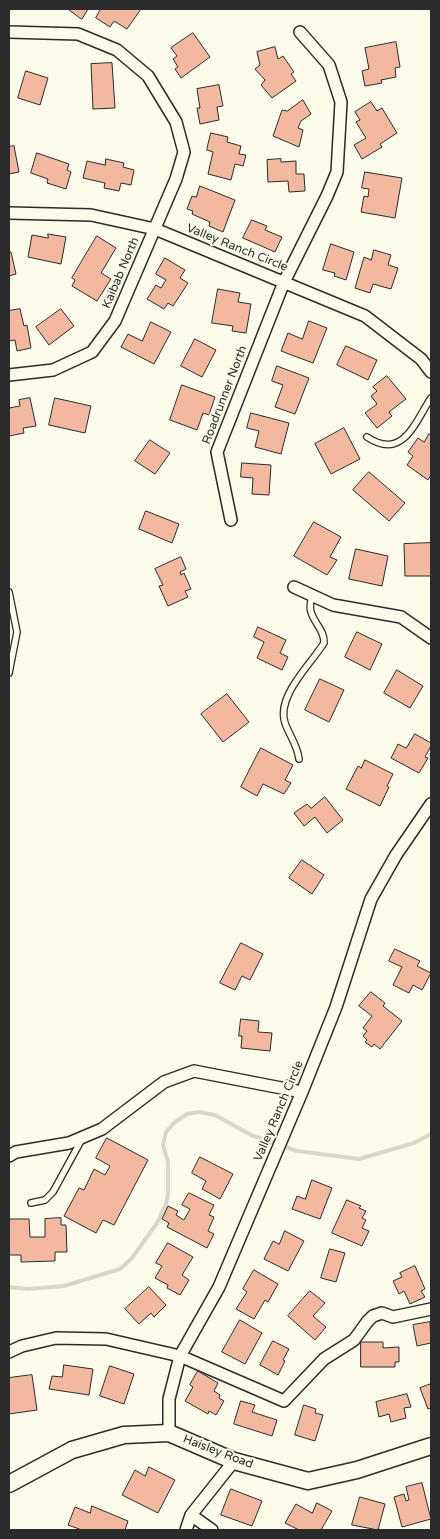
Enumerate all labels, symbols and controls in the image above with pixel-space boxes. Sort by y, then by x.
street label: Valley Ranch Circle [184,221,290,275]
street label: Kaibab North [100,235,142,311]
street label: Roadrunner North [200,344,250,446]
street label: Valley Ranch Circle [251,1058,307,1164]
street label: Haisley Road [181,1432,255,1472]

